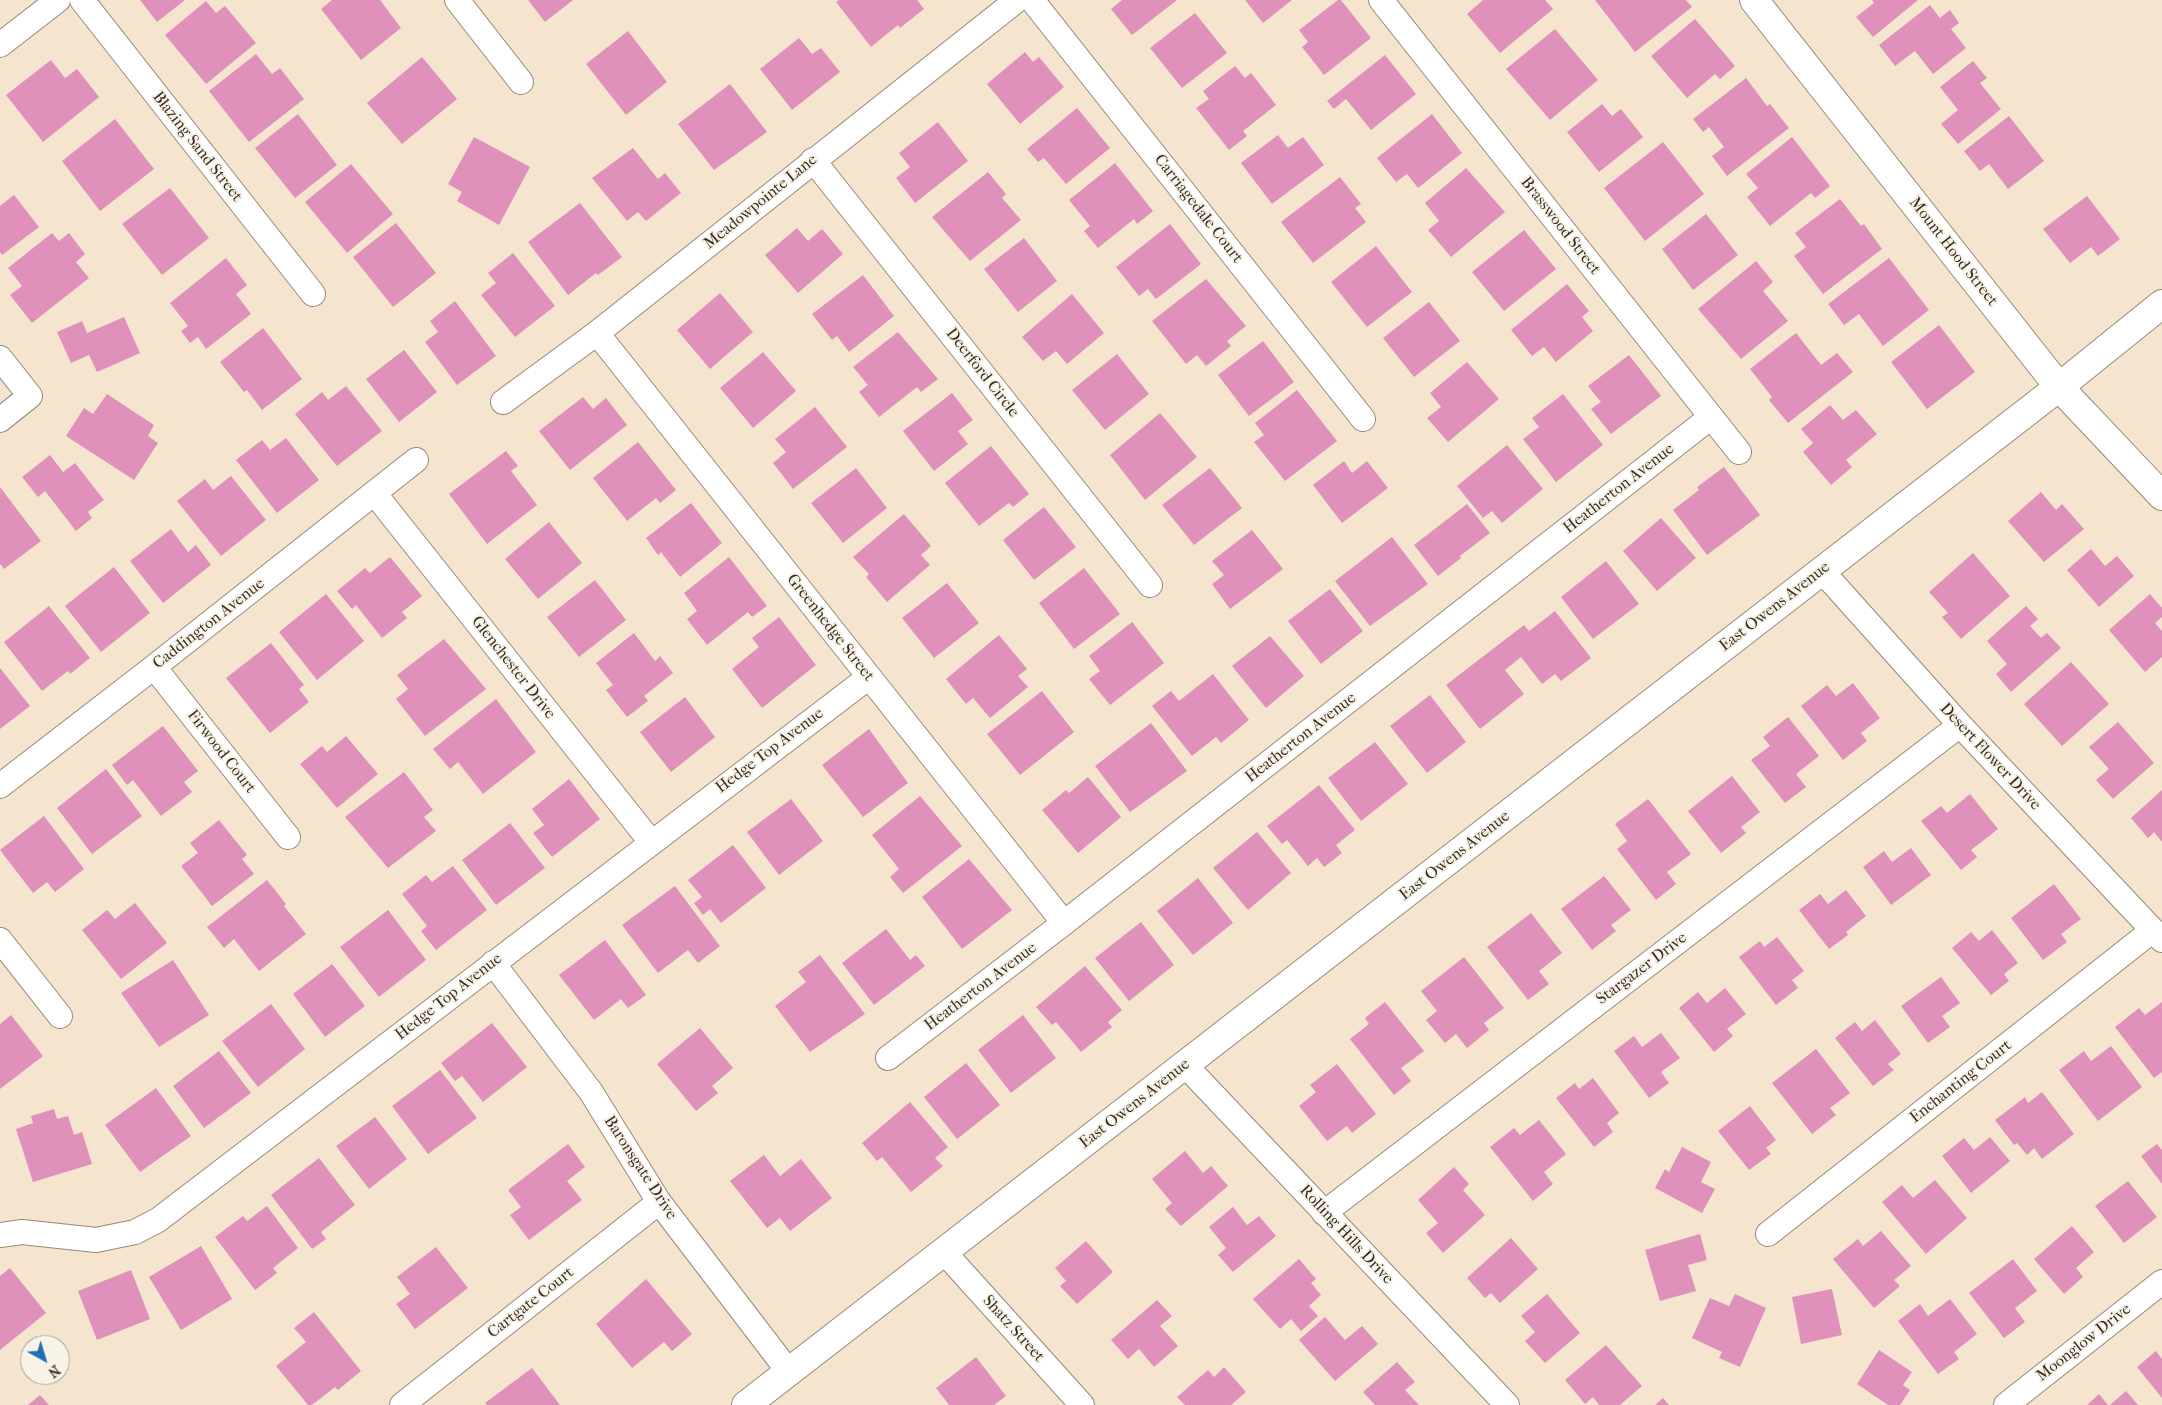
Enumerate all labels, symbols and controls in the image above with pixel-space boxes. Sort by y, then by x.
street label: Blazing Sand Street [148,88,246,206]
street label: Meadowpointe Lane [701,150,821,254]
street label: Carriagedale Court [1150,151,1246,267]
street label: Brasswood Street [1516,173,1604,279]
street label: Mount Hood Street [1905,194,2001,310]
street label: Deerford Circle [941,325,1023,421]
street label: Heatherton Avenue [1560,440,1678,538]
street label: East Owens Avenue [1716,558,1834,656]
street label: Greenhedge Street [782,571,878,685]
street label: Caddington Avenue [149,574,269,674]
street label: Glenchester Drive [467,613,559,723]
street label: Heatherton Avenue [1242,689,1360,787]
street label: Desert Flower Drive [1935,699,2045,815]
street label: Hedge Top Avenue [712,704,828,798]
street label: Firwood Court [182,706,260,798]
street label: East Owens Avenue [1396,807,1514,905]
street label: Stargazer Drive [1593,929,1691,1009]
street label: Heatherton Avenue [921,939,1041,1035]
street label: Hedge Top Avenue [392,949,506,1045]
street label: Enchanting Court [1906,1036,2016,1128]
street label: East Owens Avenue [1076,1055,1194,1153]
street label: Baronsgate Drive [599,1113,681,1223]
street label: Rolling Hills Drive [1295,1181,1397,1289]
street label: Cartgate Court [484,1263,578,1343]
street label: Shatz Street [978,1292,1048,1366]
street label: Moonglow Drive [2033,1300,2135,1386]
north arrow [20,1335,70,1385]
text: N [45,1361,64,1381]

